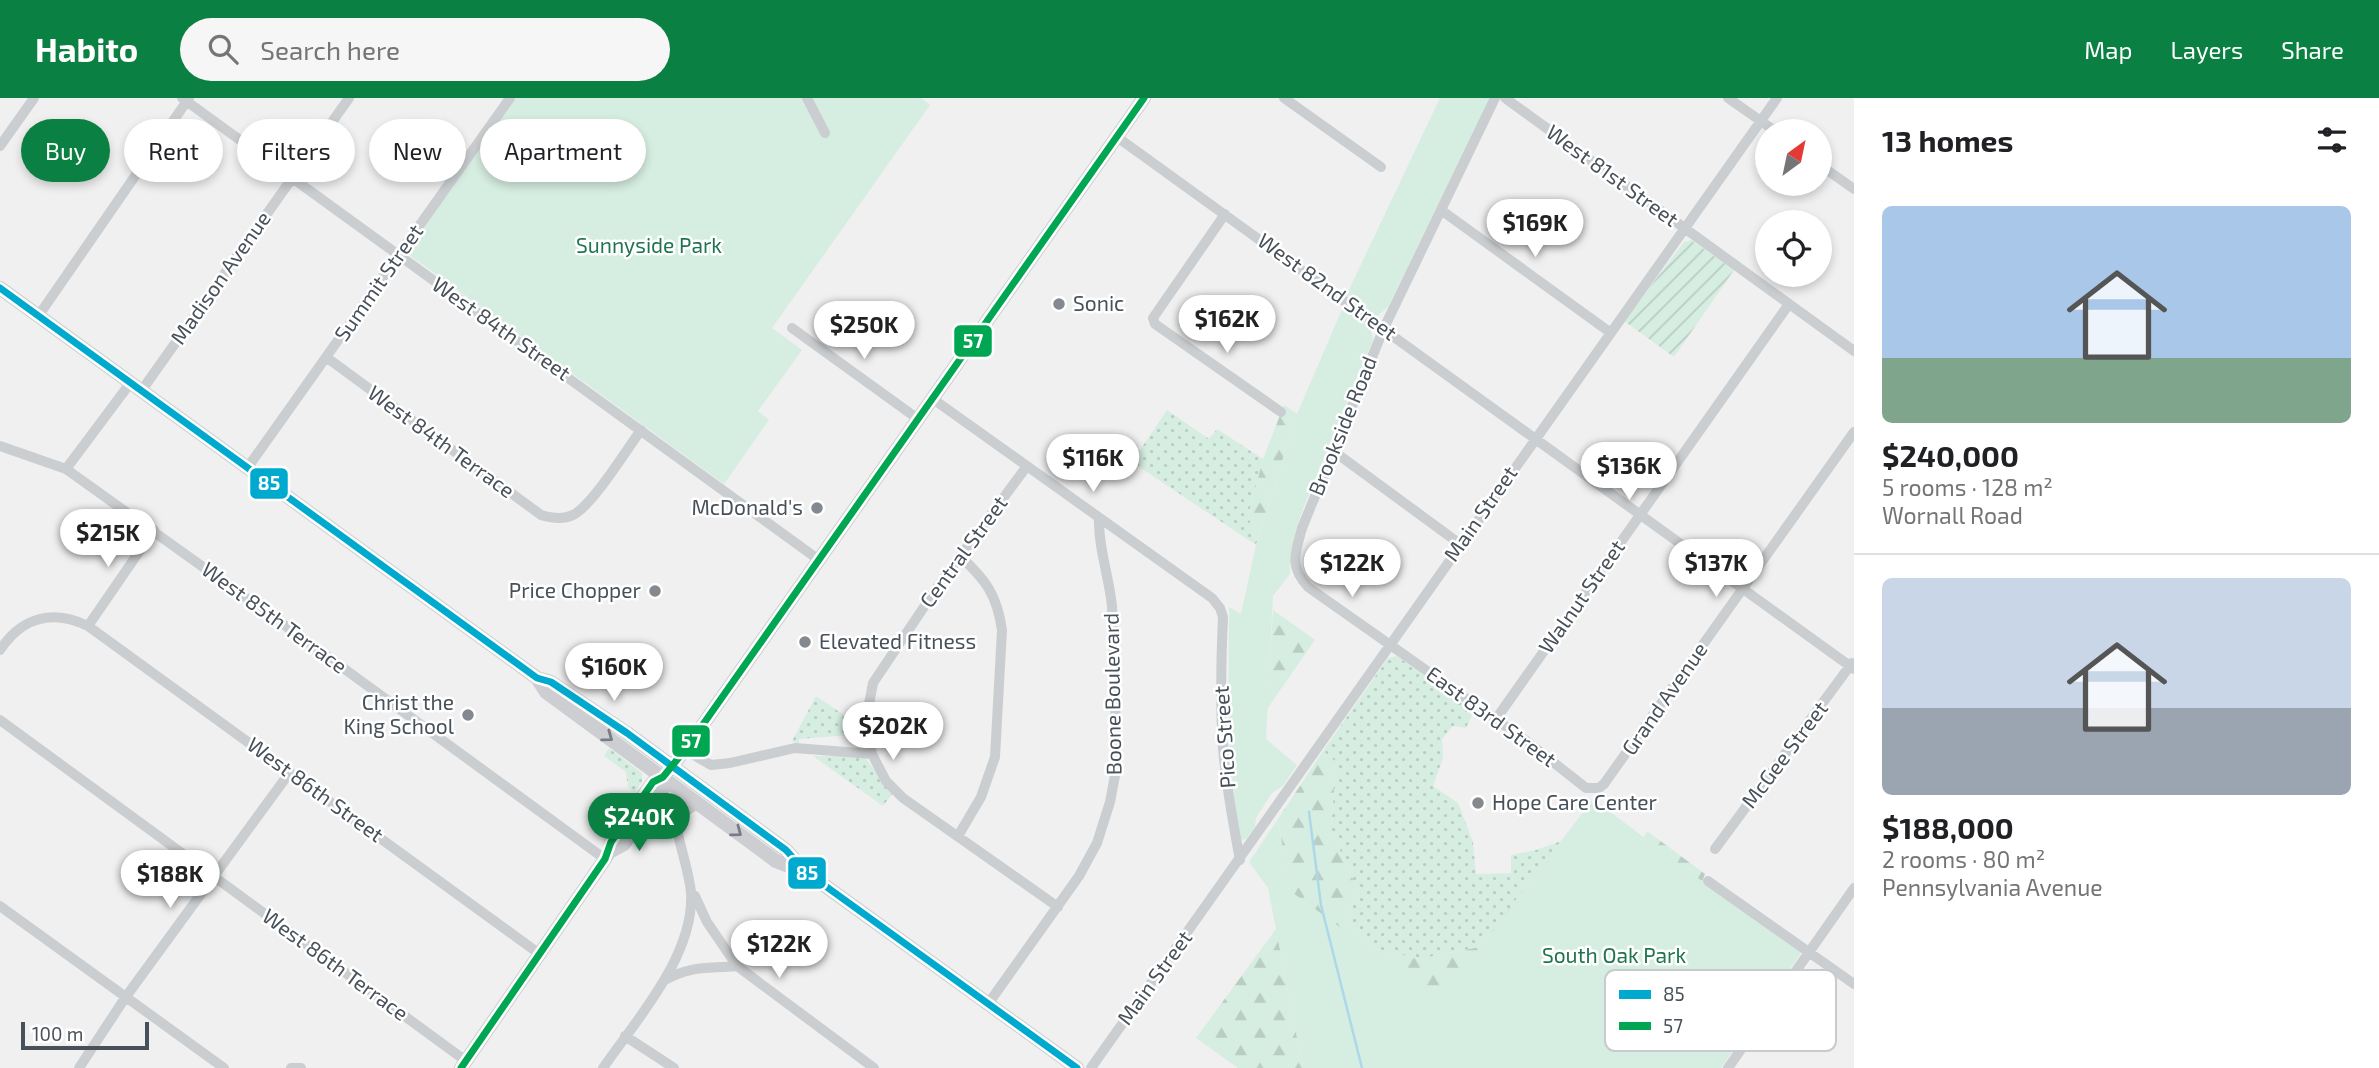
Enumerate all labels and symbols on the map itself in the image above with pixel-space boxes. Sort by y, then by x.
street label: West 81st Street [1542,119,1684,231]
north arrow [1755,119,1832,196]
pin: $169K [1486,200,1584,259]
street label: Madison Avenue [165,206,275,348]
street label: Summit Street [328,219,427,345]
street label: West 82nd Street [1253,227,1402,345]
park label: Sunnyside Park [576,232,722,257]
street label: West 84th Street [428,271,576,385]
place label: Sonic [1073,290,1124,315]
marker: Sonic [1051,296,1067,312]
pin: $162K [1178,296,1276,355]
pin: $250K [815,302,913,361]
line badge: 57 [953,324,993,358]
text: 57 [963,329,983,352]
street label: Brookside Road [1302,352,1381,499]
street label: West 84th Terrace [364,379,520,502]
pin: $116K [1044,434,1142,494]
pin: $136K [1580,442,1678,502]
street label: Main Street [1438,461,1522,566]
line badge: 85 [249,467,289,500]
text: 85 [258,471,280,494]
street label: Central Street [914,490,1012,612]
place label: McDonald's [691,494,803,519]
marker: McDonald's [809,500,825,516]
pin: $215K [59,510,157,569]
street label: Walnut Street [1532,535,1629,658]
pin: $122K [1303,540,1401,599]
pin: $137K [1667,540,1765,599]
street label: West 85th Terrace [197,556,352,678]
place label: Price Chopper [509,577,642,602]
marker: Price Chopper [647,583,663,599]
street label: Boone Boulevard [1098,613,1125,775]
place label: Elevated Fitness [819,628,976,653]
marker: Elevated Fitness [797,634,813,650]
street label: Grand Avenue [1616,637,1712,759]
pin: $160K [565,644,663,703]
street label: East 83rd Street [1422,660,1562,771]
street label: Pico Street [1207,685,1240,789]
place label: Christ the King School [343,689,455,738]
street label: McGee Street [1735,696,1832,813]
pin: $202K [844,702,942,762]
marker: Christ the King School [460,707,476,723]
line badge: 57 [671,724,711,758]
one-way arrow [600,729,613,741]
text: 57 [681,729,701,752]
street label: West 86th Street [243,731,389,847]
place label: Hope Care Center [1492,789,1657,814]
pin: $240K [590,794,688,853]
marker: Hope Care Center [1470,795,1486,811]
one-way arrow [729,824,742,836]
pin: $188K [121,850,219,910]
line badge: 85 [787,856,827,890]
text: 85 [796,861,818,884]
street label: West 86th Terrace [258,902,414,1025]
pin: $122K [730,920,828,980]
street label: Main Street [1111,925,1196,1029]
park label: South Oak Park [1542,942,1686,967]
legend [1605,970,1836,1051]
text: 85 [1663,982,1685,1005]
text: 57 [1663,1014,1683,1037]
scale bar [21,1019,149,1051]

